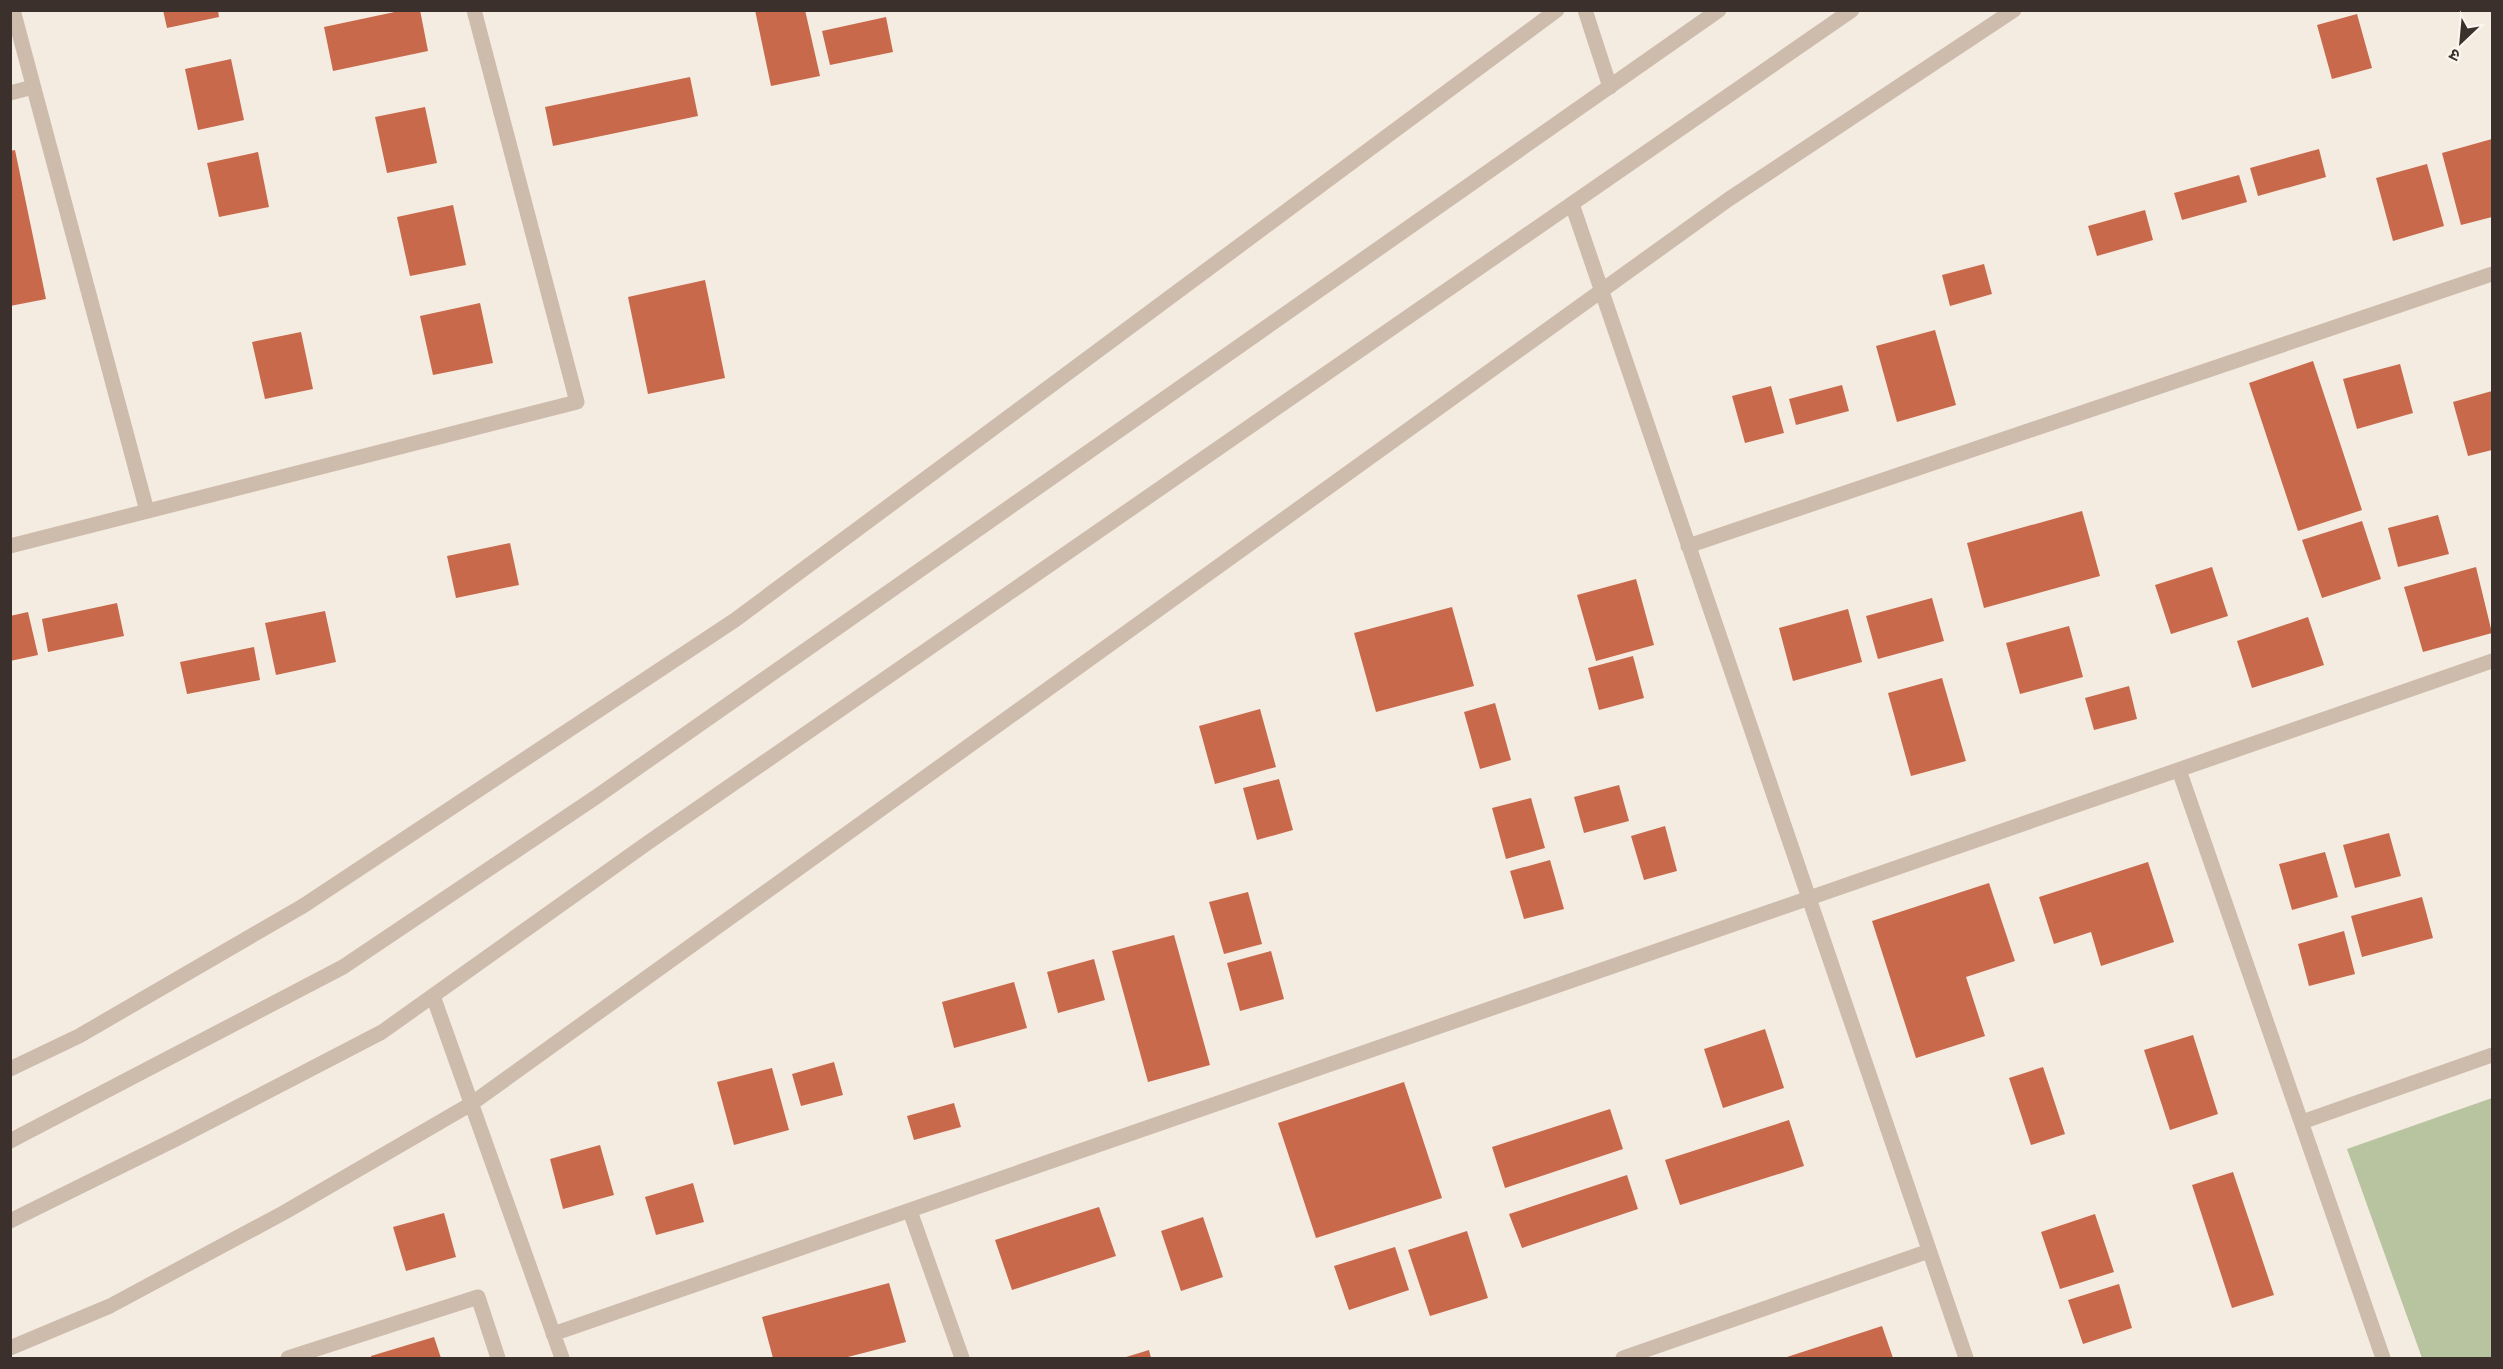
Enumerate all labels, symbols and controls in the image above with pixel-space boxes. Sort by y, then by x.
north arrow [2431,12,2491,72]
text: उ [2445,45,2463,67]

